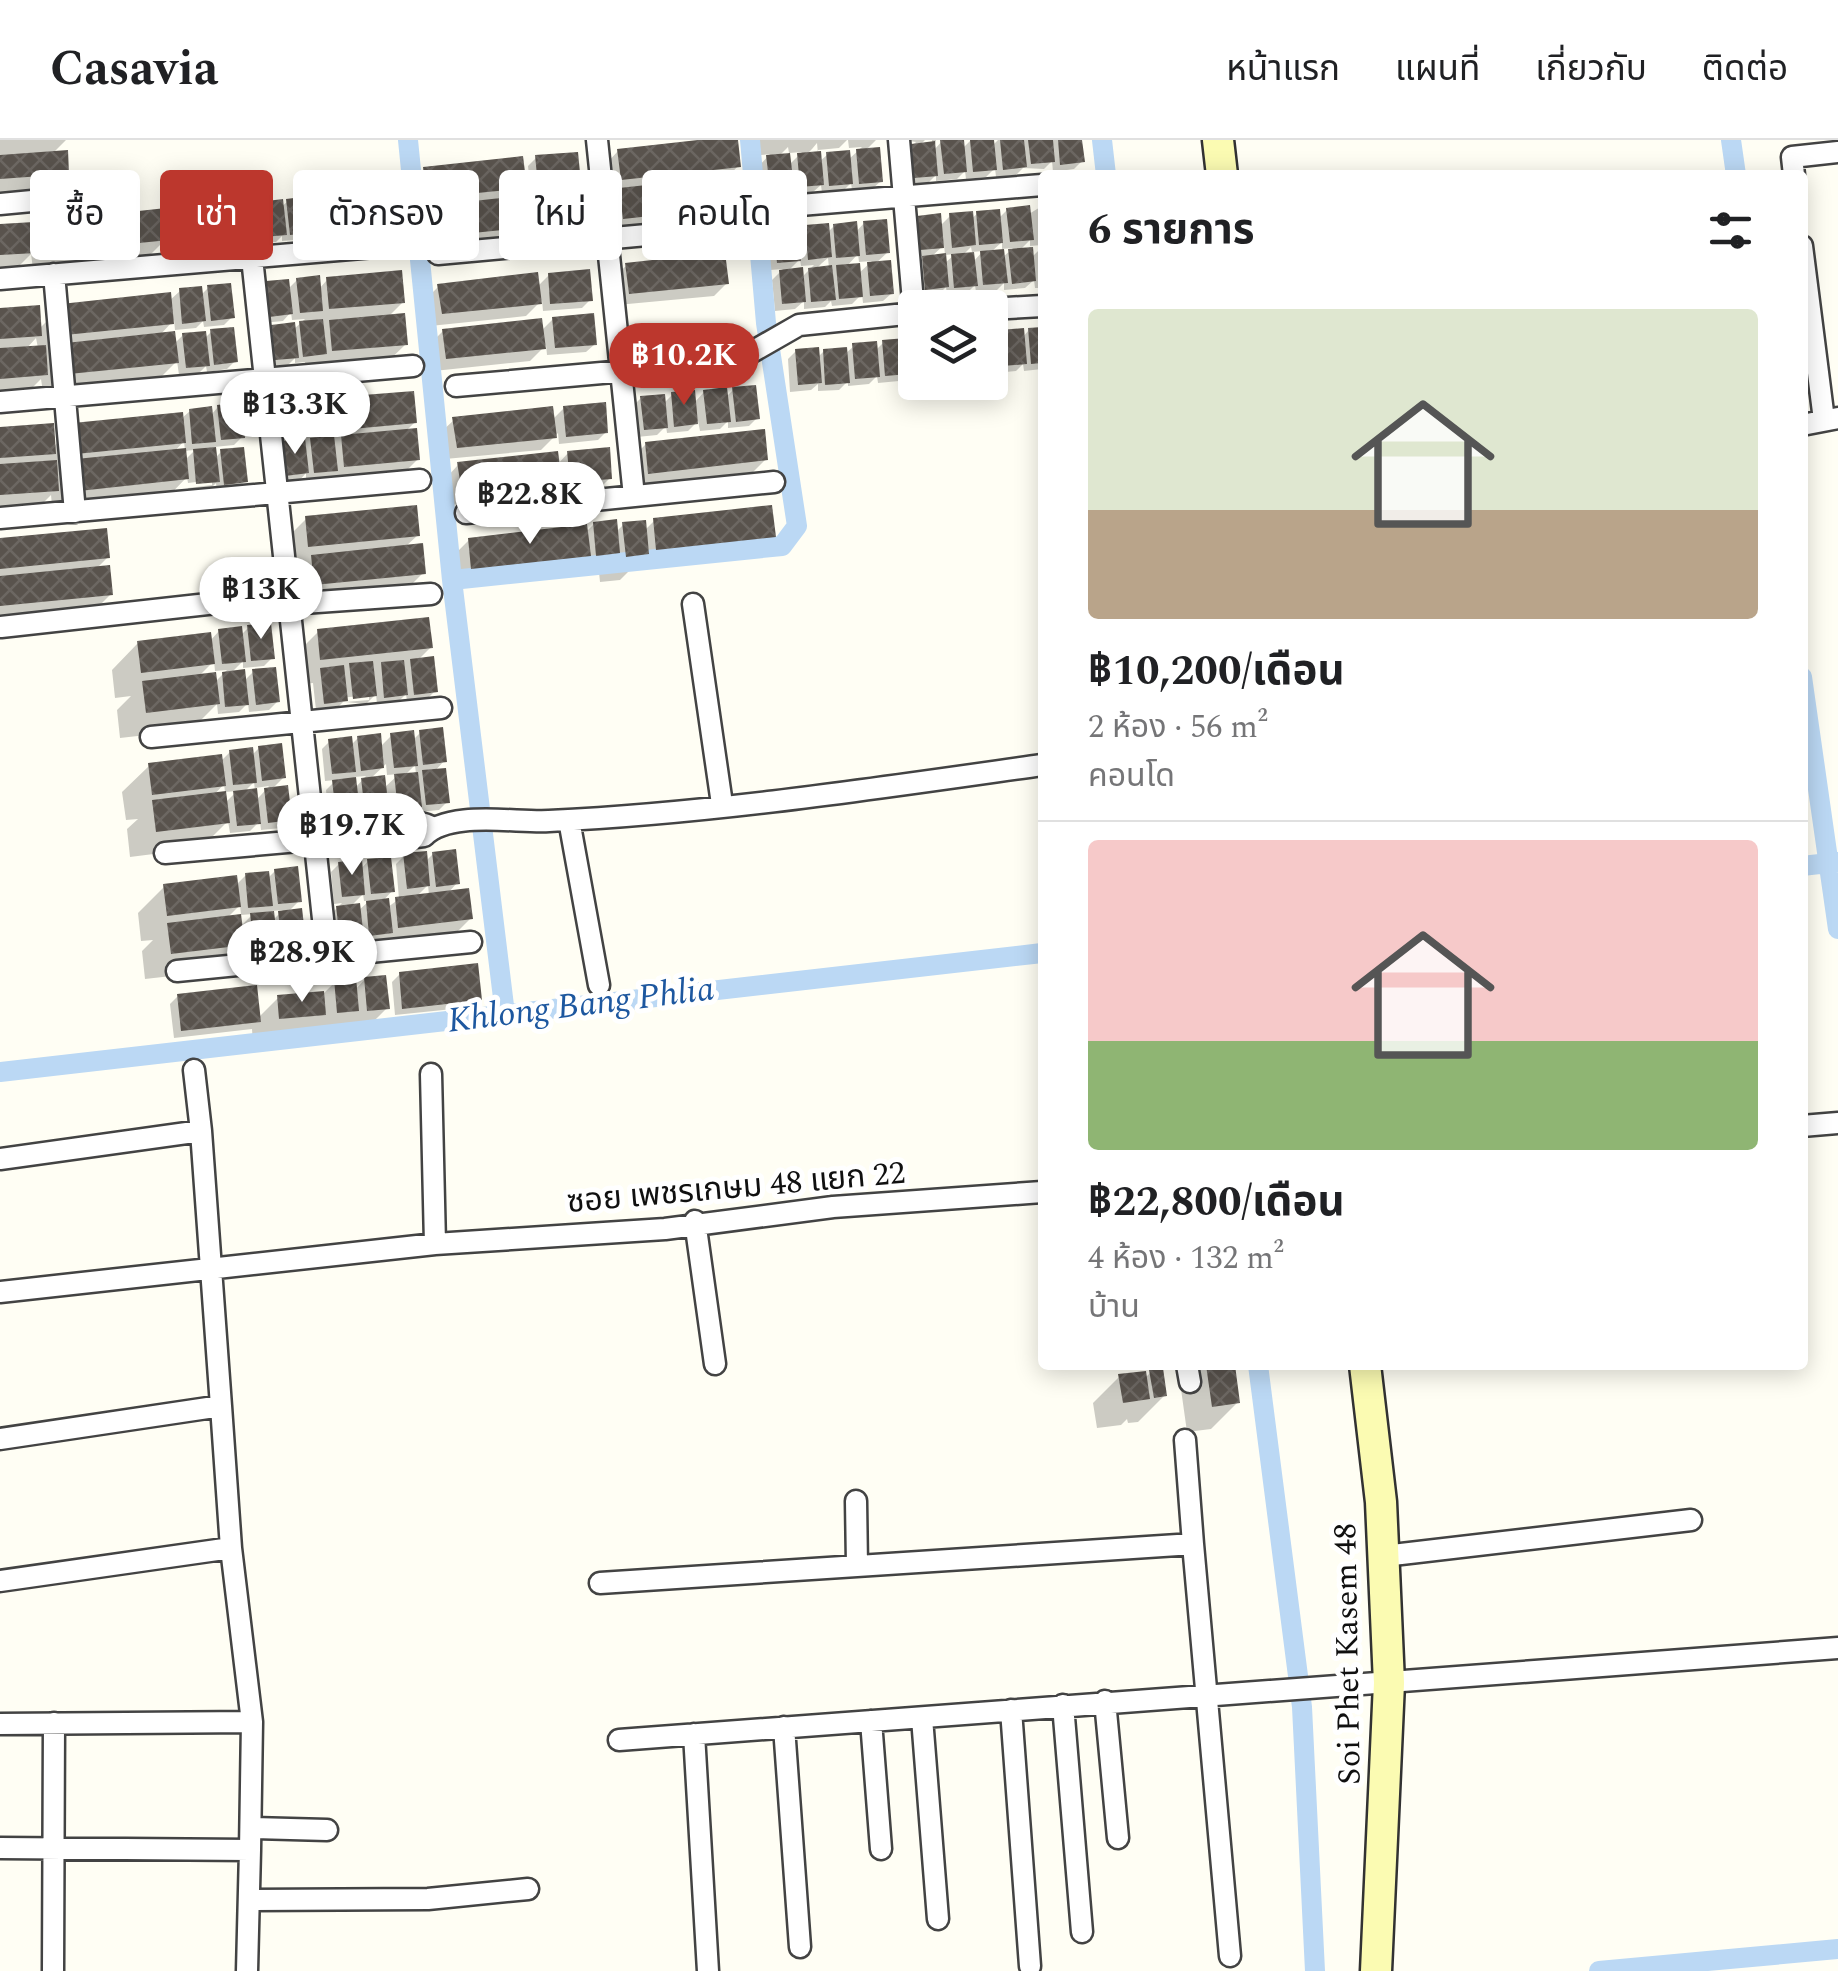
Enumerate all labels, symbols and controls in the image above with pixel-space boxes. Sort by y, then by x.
text: Casavia [50,33,218,106]
text: หน้าแรก [1226,43,1340,96]
text: แผนที่ [1395,43,1480,96]
text: เกี่ยวกับ [1535,43,1647,96]
text: ติดต่อ [1702,43,1788,96]
chip: ซื้อ [30,170,140,260]
chip: เช่า [160,170,273,260]
chip: ตัวกรอง [293,170,479,260]
chip: ใหม่ [499,170,622,260]
chip: คอนโด [642,170,807,260]
text: 6 รายการ [1088,199,1254,262]
icon: filters [1703,203,1758,258]
map controls [898,290,1008,400]
button: layers [898,290,1008,400]
pin: ฿10.2K [603,323,765,408]
text: ฿10.2K [631,331,737,380]
pin: ฿13.3K [214,372,376,457]
icon: home [1333,374,1513,554]
text: ฿13.3K [242,380,348,429]
pin: ฿22.8K [449,462,611,547]
text: ฿22.8K [477,470,583,519]
pin: ฿13K [202,557,320,642]
text: ฿13K [221,565,301,614]
text: ฿10,200/เดือน [1088,640,1345,703]
text: 2 ห้อง · 56 m² [1088,703,1268,752]
text: คอนโด [1088,752,1175,801]
pin: ฿19.7K [271,793,433,878]
text: ฿19.7K [299,801,405,850]
icon: home [1333,905,1513,1085]
pin: ฿28.9K [221,920,383,1005]
text: ฿28.9K [249,928,355,977]
water label: Khlong Bang Phlia [445,962,718,1048]
street label: ซอย เพชรเกษม 48 แยก 22 [565,1149,907,1227]
text: ฿22,800/เดือน [1088,1171,1345,1234]
text: 4 ห้อง · 132 m² [1088,1234,1284,1283]
text: บ้าน [1088,1283,1140,1332]
street label: Soi Phet Kasem 48 [1321,1523,1375,1785]

